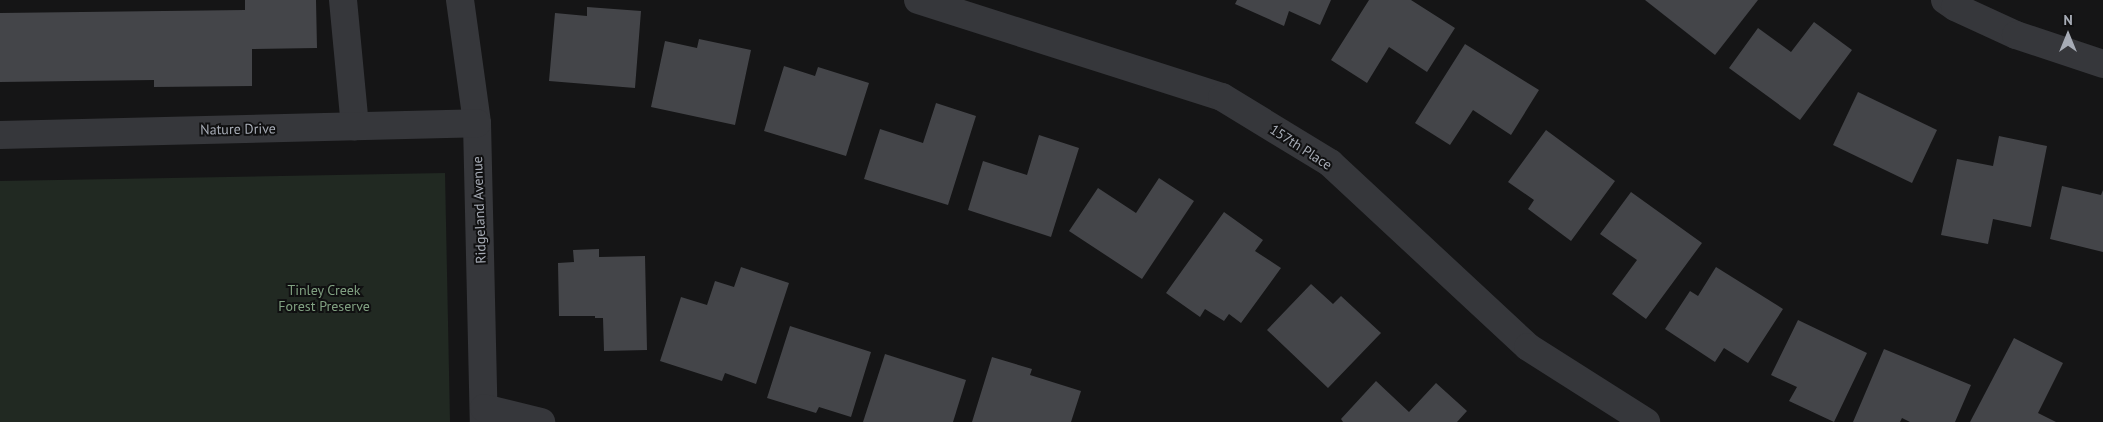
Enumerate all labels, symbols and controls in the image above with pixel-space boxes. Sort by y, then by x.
north arrow [2043,10,2093,60]
text: N [2063,11,2073,29]
street label: Nature Drive [200,120,276,138]
street label: 157th Place [1267,121,1335,173]
street label: Ridgeland Avenue [469,156,489,264]
park label: Tinley Creek Forest Preserve [278,282,370,314]

